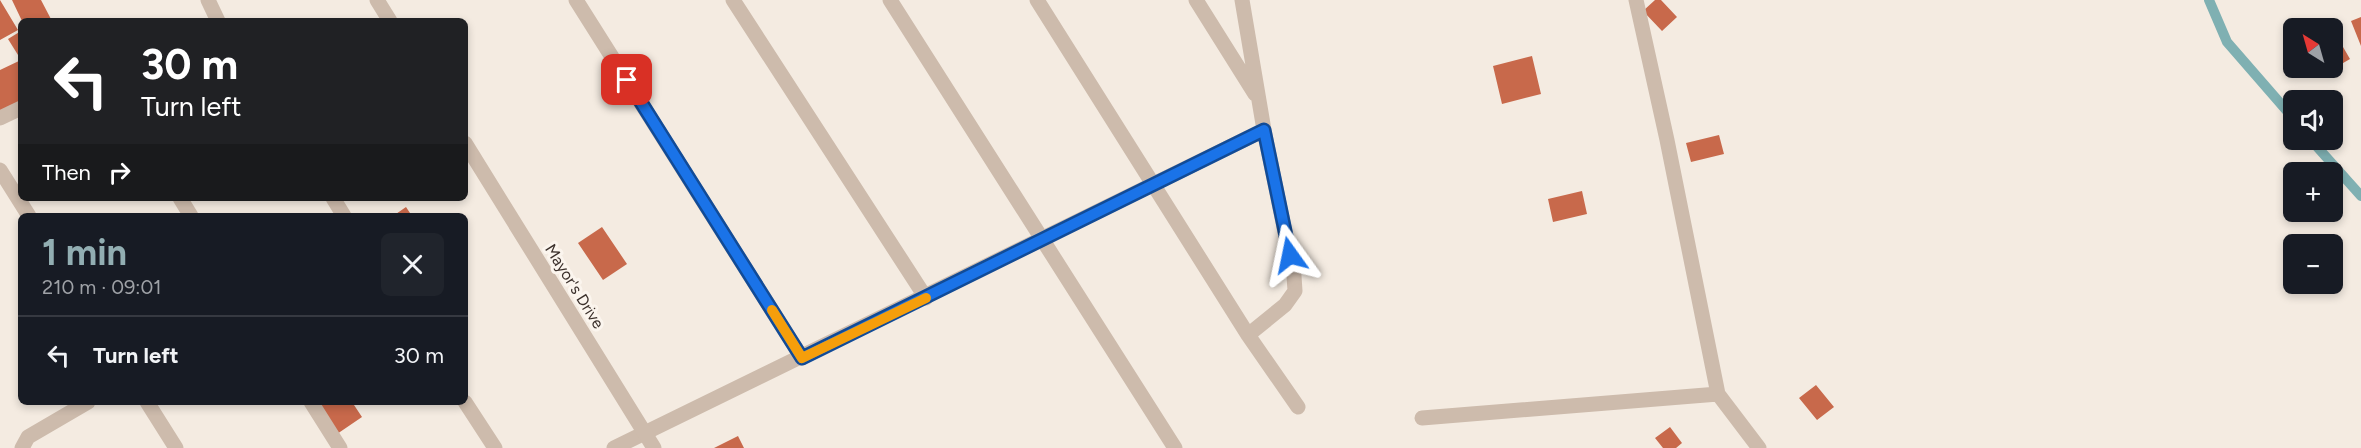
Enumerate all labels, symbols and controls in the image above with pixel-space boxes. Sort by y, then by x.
north arrow [2283,18,2343,78]
map controls [2283,18,2343,294]
text: 30 m [141,39,238,90]
icon: left [42,42,120,120]
pin [601,54,652,105]
icon: arrive [610,63,643,96]
text: Turn left [141,90,241,123]
button: sound [2283,90,2343,150]
icon: right [103,156,136,189]
text: Then [42,159,91,186]
button: + [2283,162,2343,222]
position arrow [1258,223,1322,287]
text: 1 min [42,231,127,274]
button: close [381,233,444,296]
button: − [2283,234,2343,294]
street label: Mayor's Drive [541,240,608,332]
text: 210 m · 09:01 [42,275,161,299]
icon: left [42,339,75,372]
text: Turn left [93,342,179,369]
text: 30 m [394,342,444,369]

